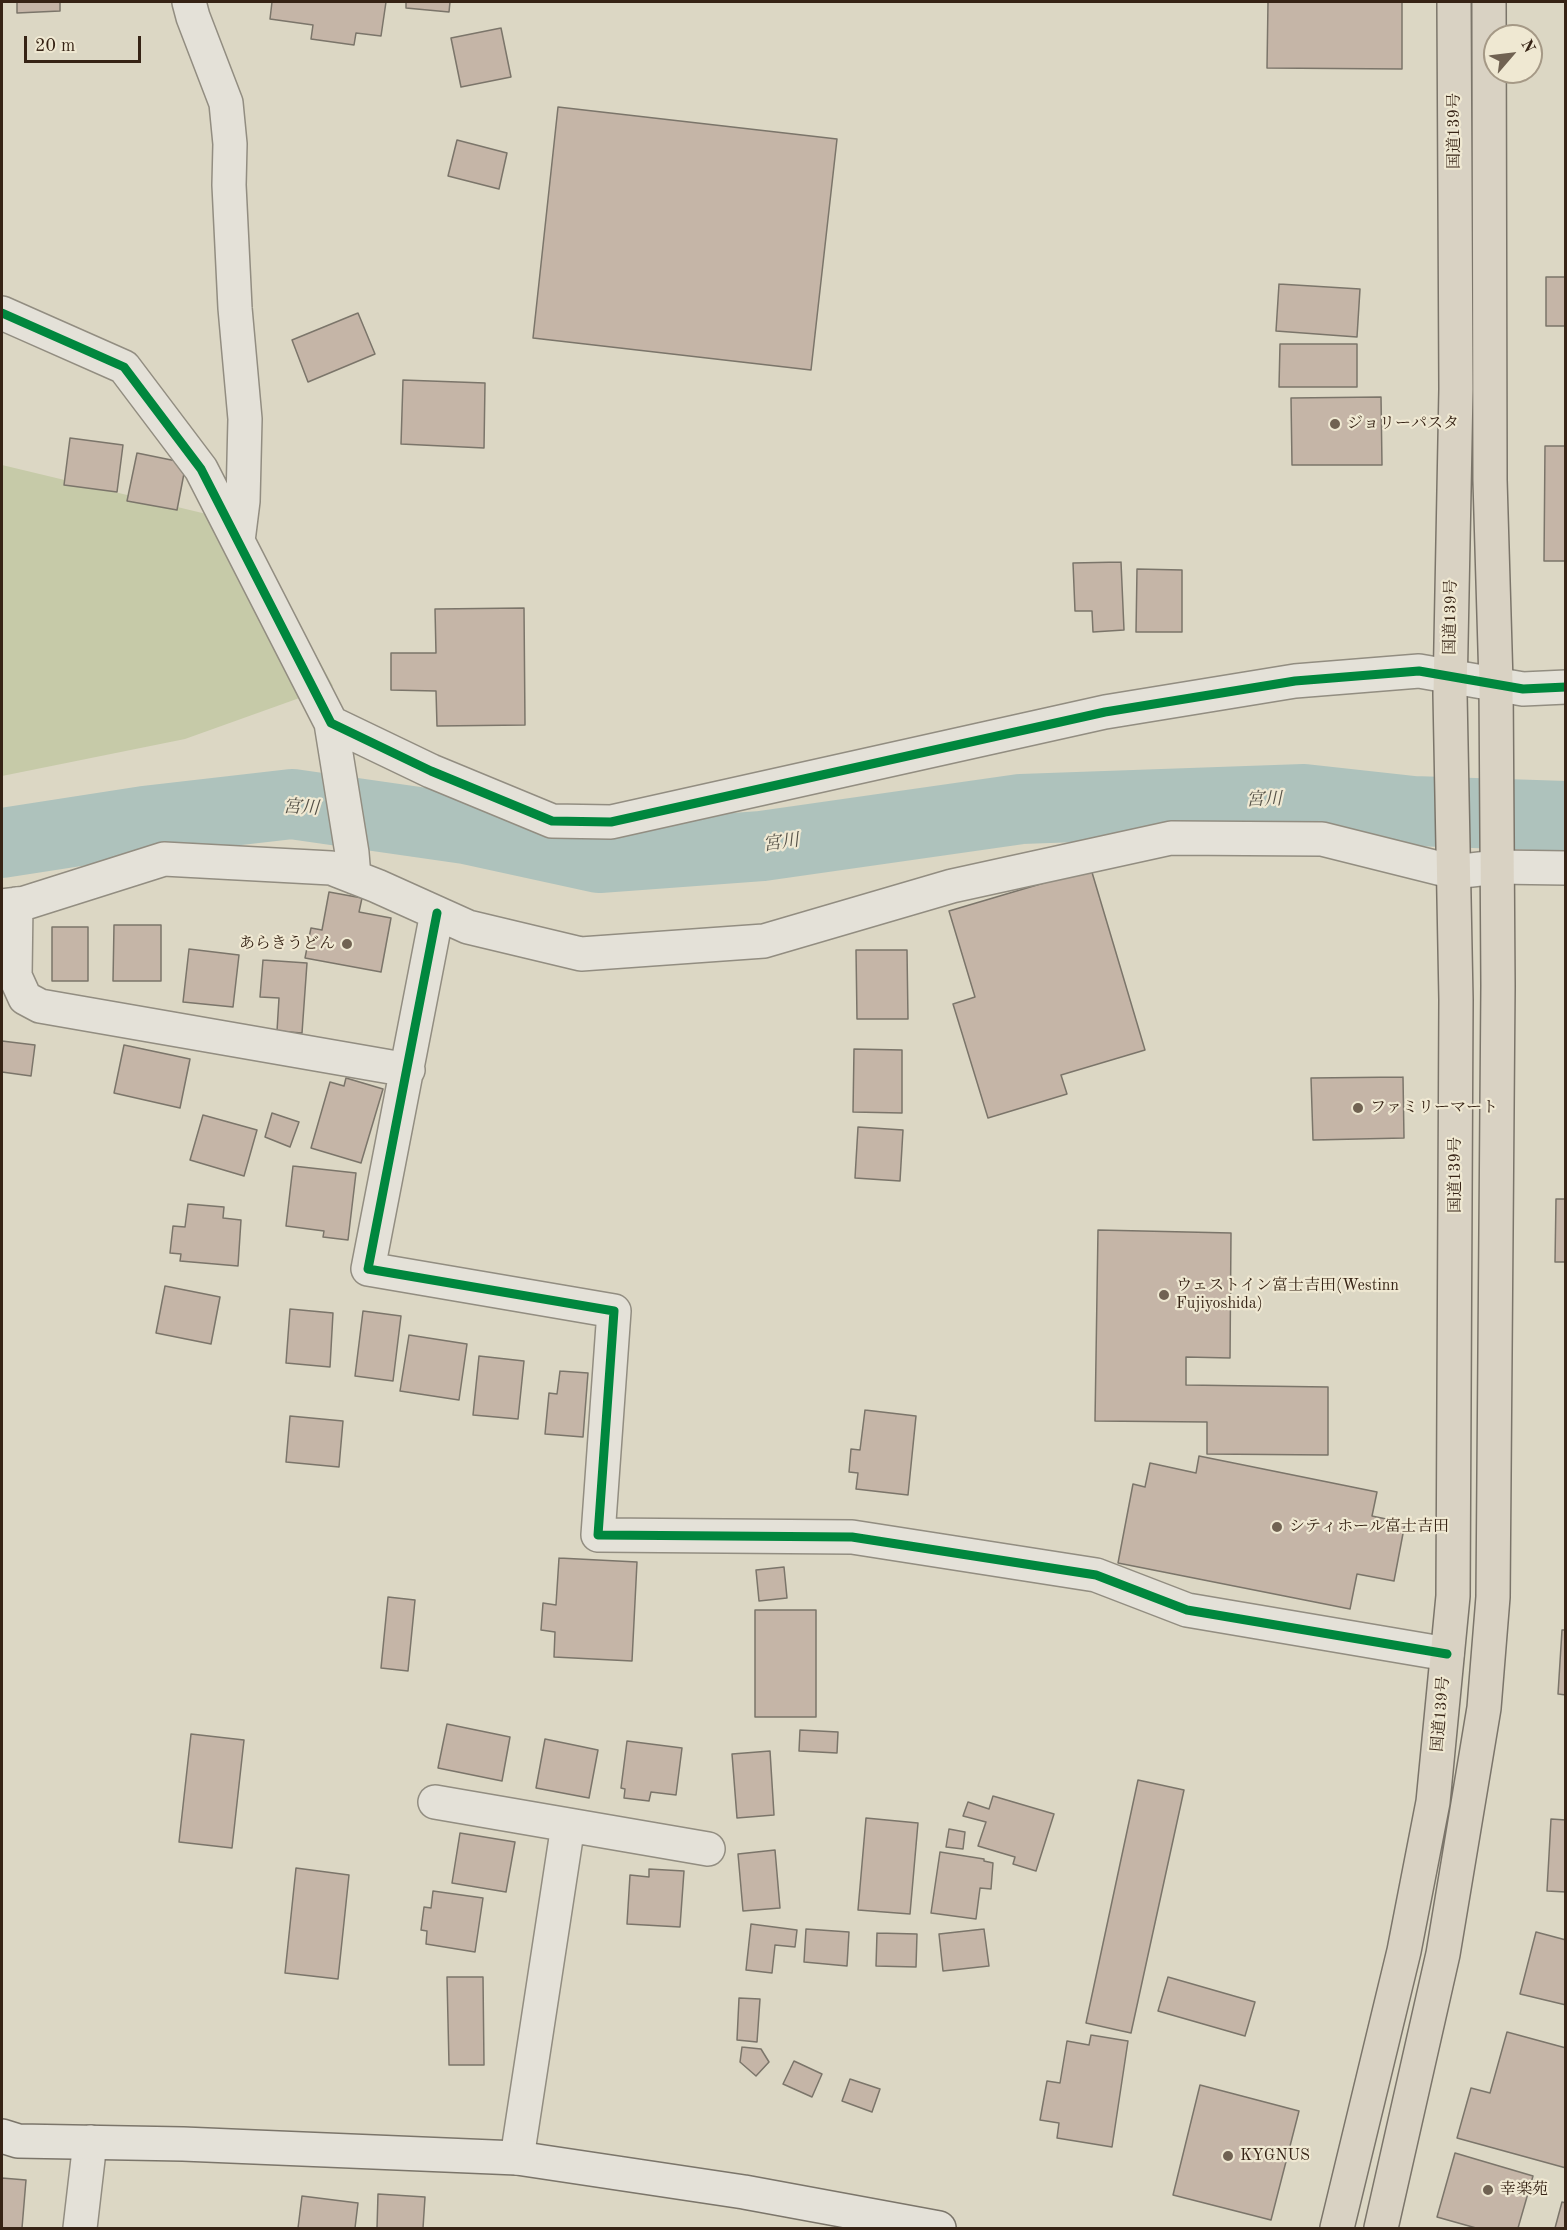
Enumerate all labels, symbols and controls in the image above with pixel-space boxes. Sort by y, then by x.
scale bar [27,24,144,62]
north arrow [1483,24,1543,84]
text: 20 m [35,37,75,55]
text: N [1517,37,1537,56]
street label: 国道139号 [1445,93,1465,169]
place label: ジョリーパスタ [1347,414,1459,434]
marker: ジョリーパスタ [1328,417,1342,431]
street label: 国道139号 [1441,579,1461,655]
water label: 宮川 [1246,789,1282,811]
water label: 宮川 [282,796,320,820]
water label: 宮川 [762,830,800,856]
place label: あらきうどん [239,934,335,954]
marker: あらきうどん [340,937,354,951]
place label: ファミリーマート [1370,1098,1498,1118]
marker: ファミリーマート [1351,1101,1365,1115]
street label: 国道139号 [1446,1137,1466,1213]
place label: ウェストイン富士吉田(Westinn Fujiyoshida) [1176,1276,1399,1314]
marker: ウェストイン富士吉田(Westinn Fujiyoshida) [1157,1288,1171,1302]
place label: シティホール富士吉田 [1289,1517,1449,1537]
marker: シティホール富士吉田 [1270,1520,1284,1534]
street label: 国道139号 [1428,1675,1454,1753]
place label: KYGNUS [1240,2146,1310,2166]
marker: KYGNUS [1221,2149,1235,2163]
place label: 幸楽苑 [1500,2180,1548,2200]
marker: 幸楽苑 [1481,2183,1495,2197]

